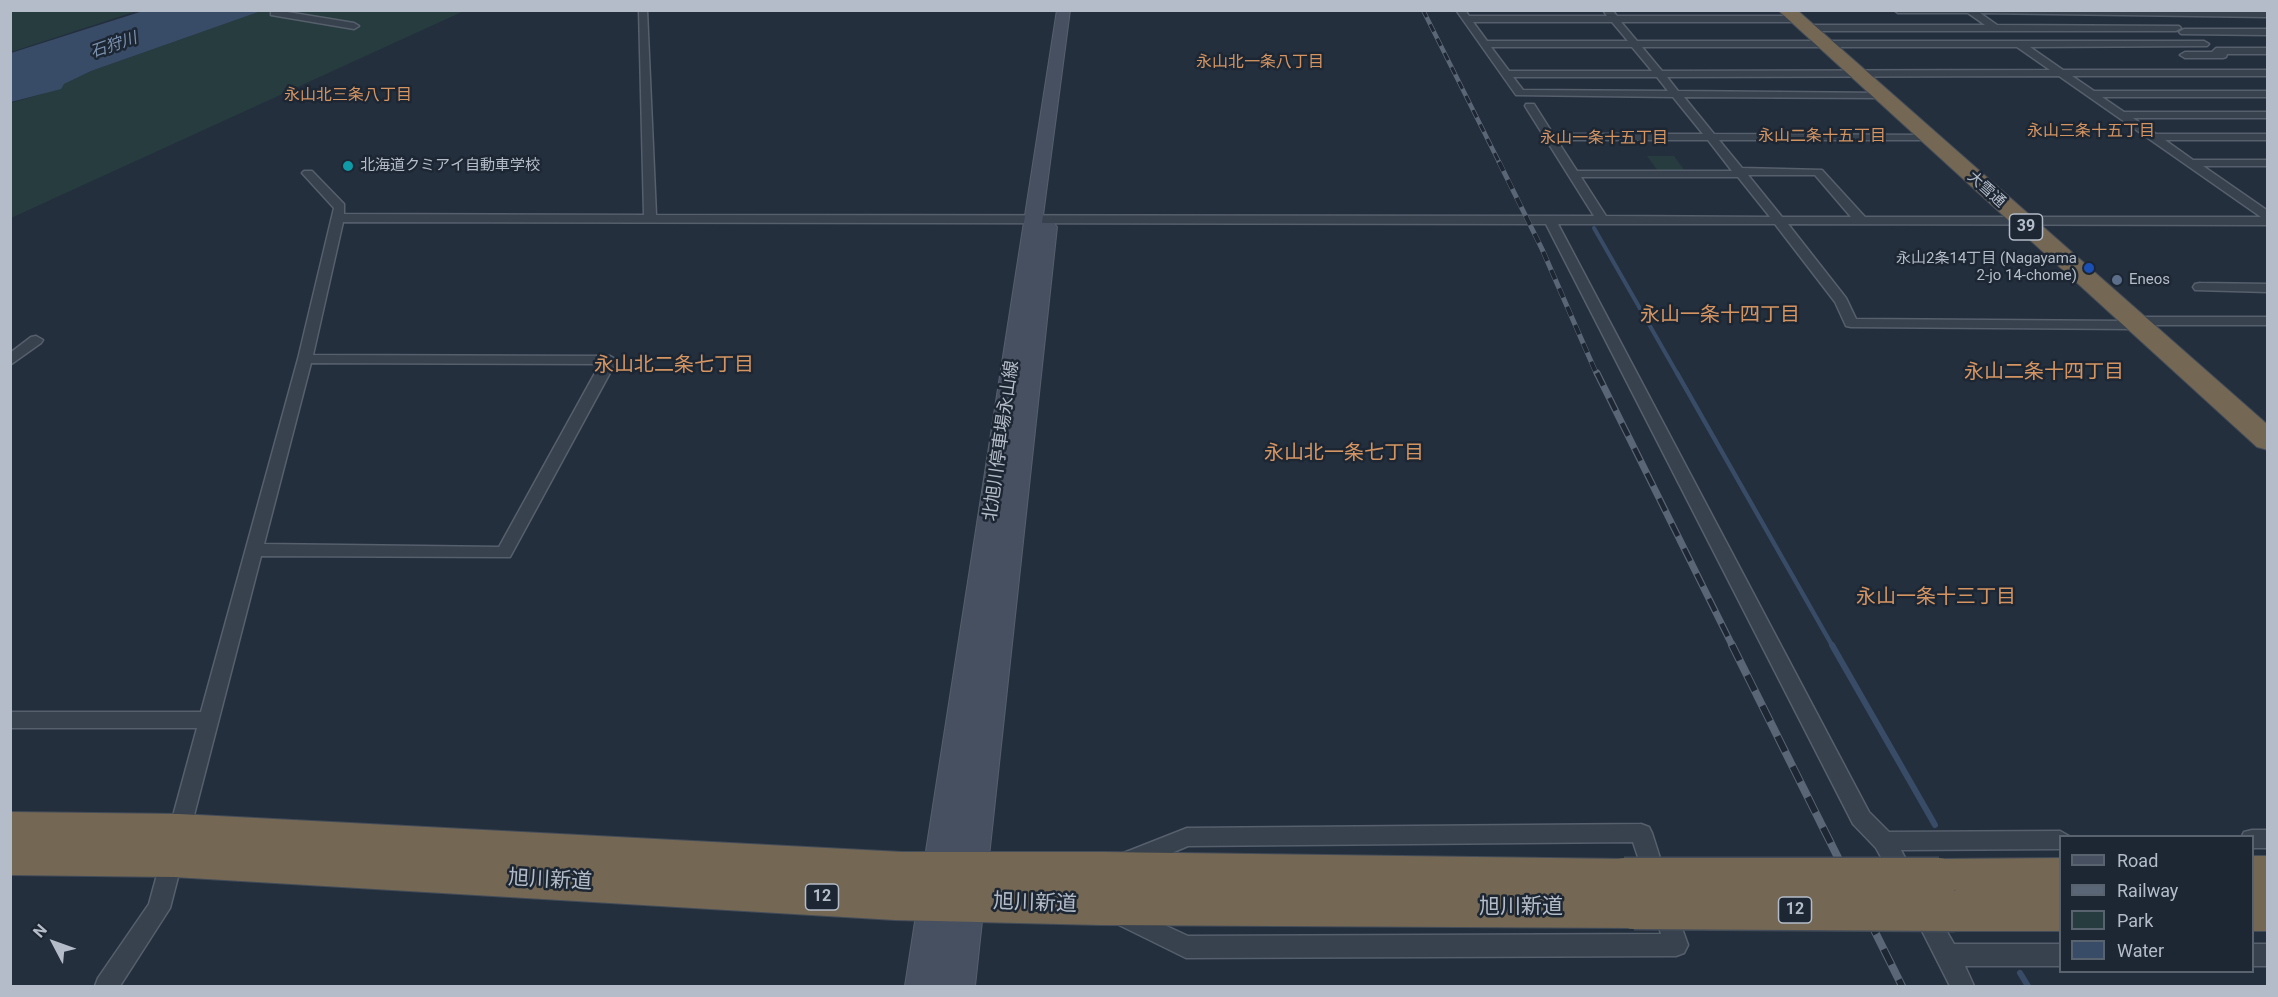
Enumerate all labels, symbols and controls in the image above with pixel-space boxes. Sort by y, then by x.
water label: 石狩川 [88,29,140,63]
district label: 永山北一条八丁目 [1196,53,1324,73]
district label: 永山北三条八丁目 [284,86,412,106]
district label: 永山三条十五丁目 [2027,122,2155,142]
district label: 永山二条十五丁目 [1758,127,1886,147]
district label: 永山一条十五丁目 [1540,129,1668,149]
place label: 北海道クミアイ自動車学校 [360,157,540,175]
marker: 北海道クミアイ自動車学校 [341,159,355,173]
street label: 大雪通 [1963,168,2009,212]
road number: 39 [2010,214,2042,240]
place label: 永山2条14丁目 (Nagayama 2-jo 14-chome) [1896,250,2077,285]
marker: 永山2条14丁目 (Nagayama 2-jo 14-chome) [2082,261,2096,275]
place label: Eneos [2129,271,2170,289]
marker: Eneos [2110,273,2124,287]
district label: 永山一条十四丁目 [1640,304,1800,328]
district label: 永山北二条七丁目 [594,354,754,378]
street label: 北旭川停車場永山線 [980,359,1024,523]
district label: 永山二条十四丁目 [1964,361,2124,385]
district label: 永山北一条七丁目 [1264,442,1424,466]
district label: 永山一条十三丁目 [1856,586,2016,610]
legend [2059,835,2254,973]
text: Road [2117,850,2158,871]
street label: 旭川新道 [507,866,593,896]
text: Railway [2117,880,2178,901]
road number: 12 [806,884,838,910]
street label: 旭川新道 [993,890,1077,918]
street label: 旭川新道 [1479,895,1563,921]
road number: 12 [1778,897,1812,923]
text: Park [2117,910,2153,931]
north arrow [24,913,84,973]
text: N [29,920,51,941]
text: Water [2117,940,2164,961]

